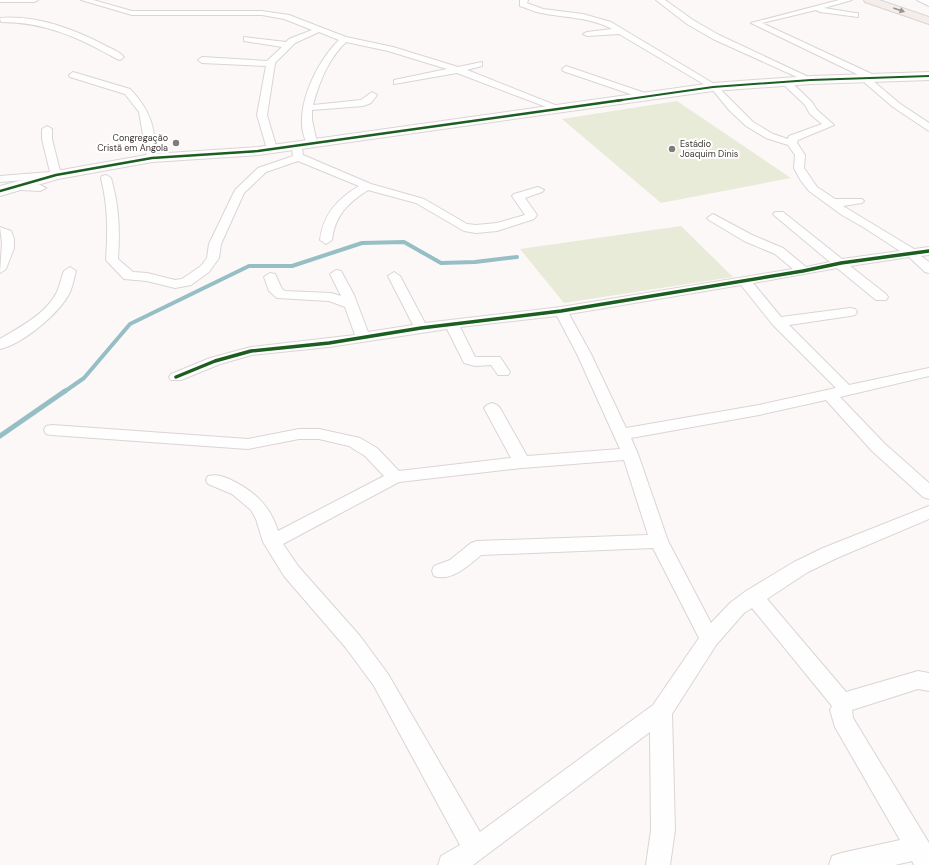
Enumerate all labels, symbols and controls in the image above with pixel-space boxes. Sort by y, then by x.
one-way arrow [893,8,905,14]
place label: Congregação Cristã em Angola [97,132,168,154]
marker: Congregação Cristã em Angola [171,138,181,148]
place label: Estádio Joaquim Dinis [680,138,739,160]
marker: Estádio Joaquim Dinis [667,144,677,154]

